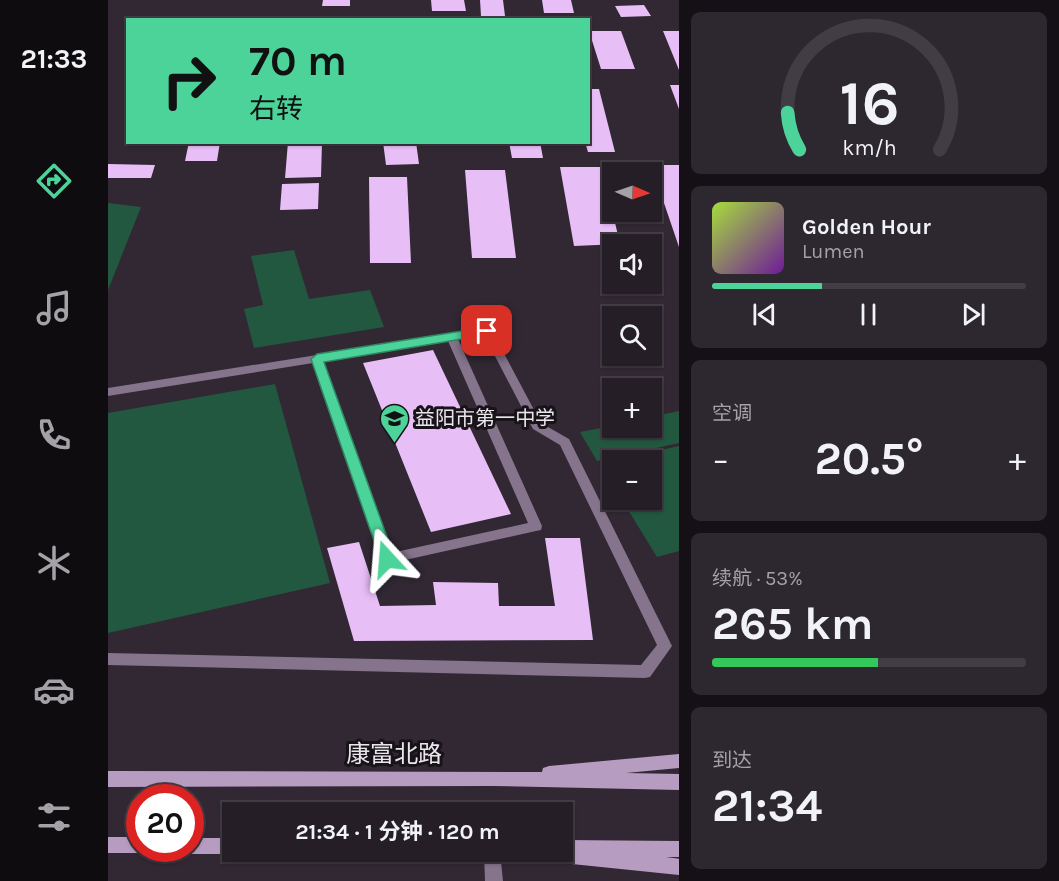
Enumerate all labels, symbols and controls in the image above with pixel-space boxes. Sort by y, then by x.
text: 70 m [249,36,347,86]
icon: right [150,42,228,120]
text: 21:33 [21,43,87,75]
text: 16 [839,67,899,140]
text: 右转 [249,93,303,125]
text: km/h [842,135,896,160]
icon: directions [33,160,75,202]
north arrow [602,162,662,222]
map controls [602,162,662,510]
text: Golden Hour [802,214,931,240]
button: sound [602,234,662,294]
text: Lumen [802,240,865,263]
icon: music [33,287,75,329]
icon: previous [748,298,781,331]
icon: pause [852,298,885,331]
icon: next [957,298,990,331]
pin [461,305,512,356]
button: search [602,306,662,366]
icon: arrive [470,314,503,347]
button: + [602,378,662,438]
school or university icon: 益阳市第一中学 [378,402,410,444]
text: 空调 [712,402,752,425]
place label: 益阳市第一中学 [415,407,555,430]
icon: phone [33,414,75,456]
text: 20.5° [814,433,924,485]
text: − [712,440,729,478]
text: + [1009,440,1026,478]
button: − [602,450,662,510]
position arrow [355,527,419,591]
icon: climate [33,542,75,584]
text: 续航 · 53% [712,567,803,590]
text: 265 km [712,598,873,650]
icon: car [33,669,75,711]
street label: 康富北路 [346,740,442,768]
text: 到达 [712,749,752,772]
text: 21:34 [712,780,822,832]
speed limit sign: 20 [126,784,204,862]
icon: filters [33,796,75,838]
text: 21:34 · 1 分钟 · 120 m [295,819,500,845]

